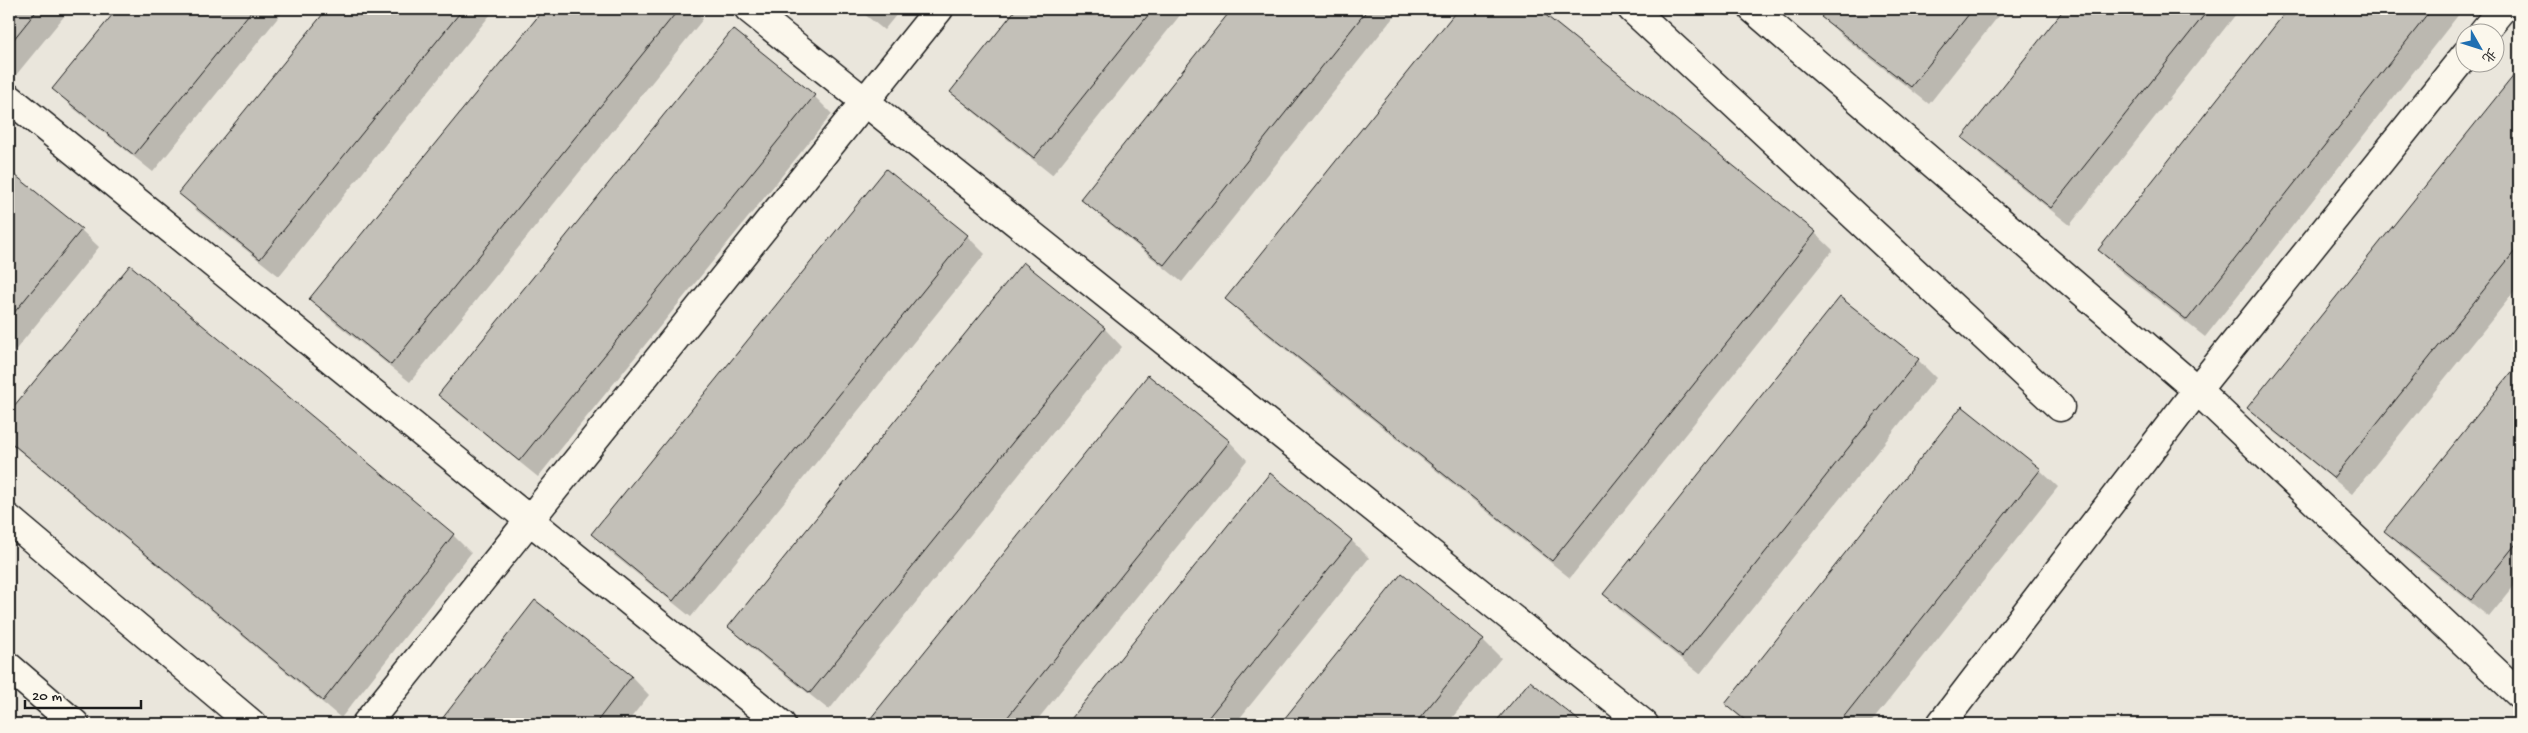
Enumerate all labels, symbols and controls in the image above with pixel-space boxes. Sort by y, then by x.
north arrow [2456,22,2506,72]
text: 北 [2477,44,2499,65]
scale bar [25,678,141,710]
text: 20 m [32,688,62,706]

